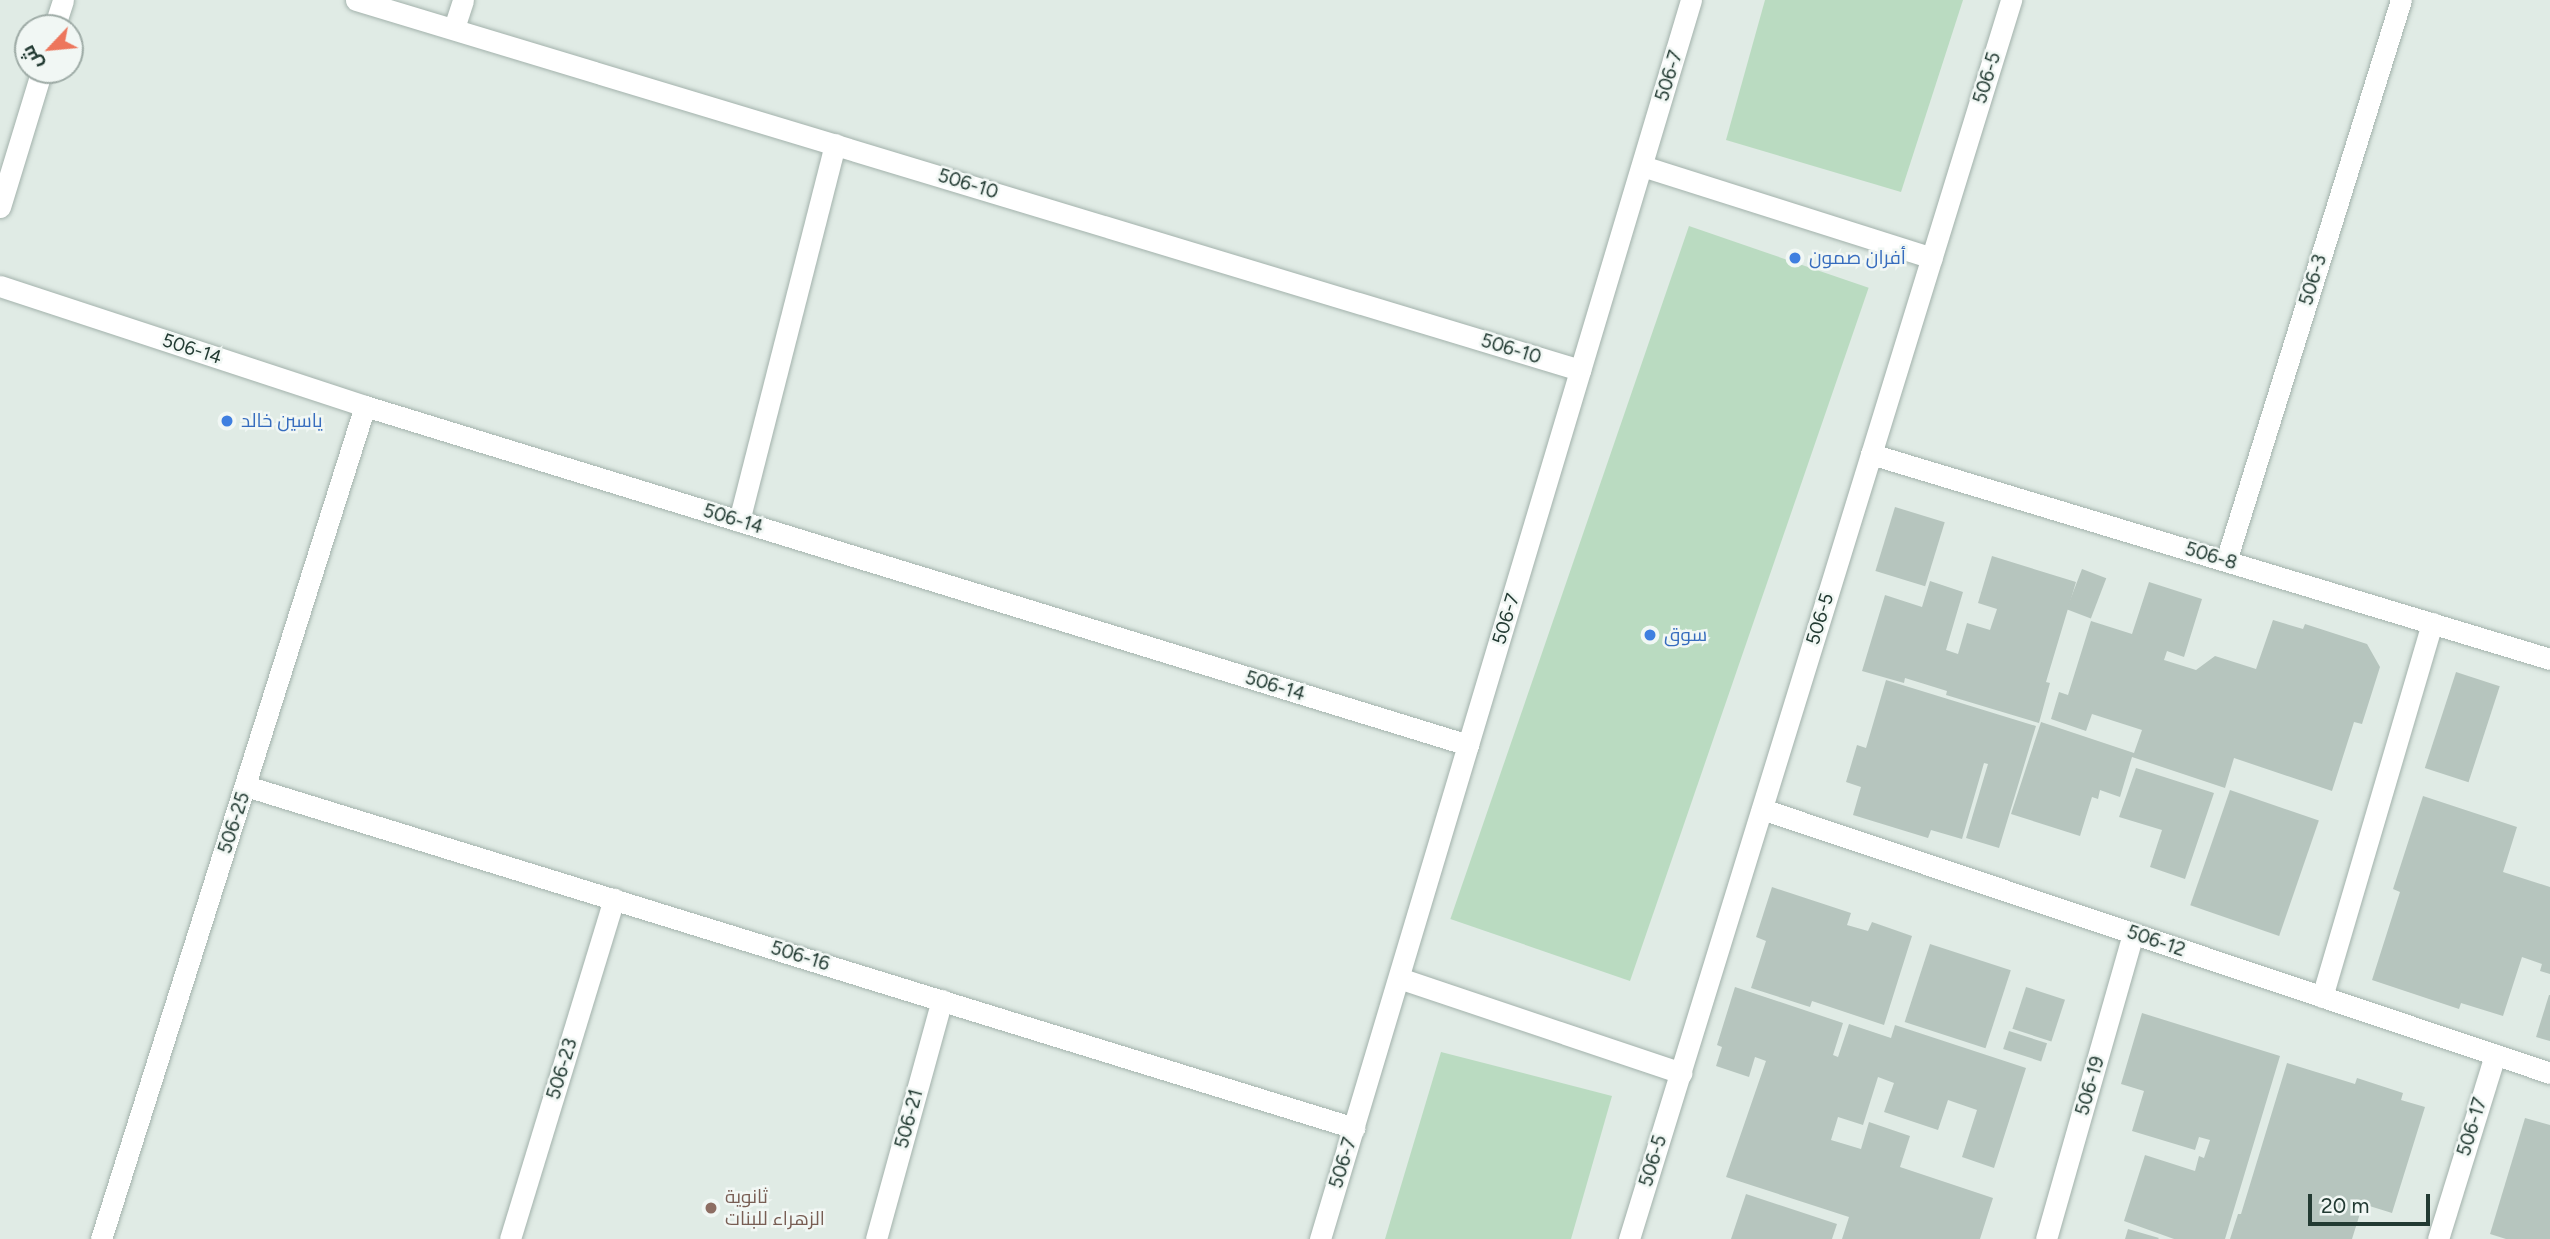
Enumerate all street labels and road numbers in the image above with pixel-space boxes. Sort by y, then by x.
street label: 506-7 [1650,48,1688,104]
street label: 506-5 [1968,49,2006,107]
street label: 506-10 [935,164,1001,204]
street label: 506-3 [2294,252,2332,308]
street label: 506-14 [159,329,225,369]
street label: 506-10 [1478,329,1544,369]
street label: 506-14 [700,499,766,539]
street label: 506-8 [2182,537,2240,575]
street label: 506-5 [1801,590,1839,648]
street label: 506-7 [1487,591,1525,647]
street label: 506-14 [1242,666,1308,706]
street label: 506-25 [213,789,255,857]
street label: 506-12 [2124,920,2188,962]
street label: 506-16 [768,936,832,976]
street label: 506-23 [542,1036,582,1102]
street label: 506-19 [2071,1054,2109,1118]
street label: 506-21 [890,1087,928,1151]
street label: 506-17 [2452,1095,2492,1159]
street label: 506-5 [1634,1132,1672,1190]
street label: 506-7 [1324,1135,1362,1191]

